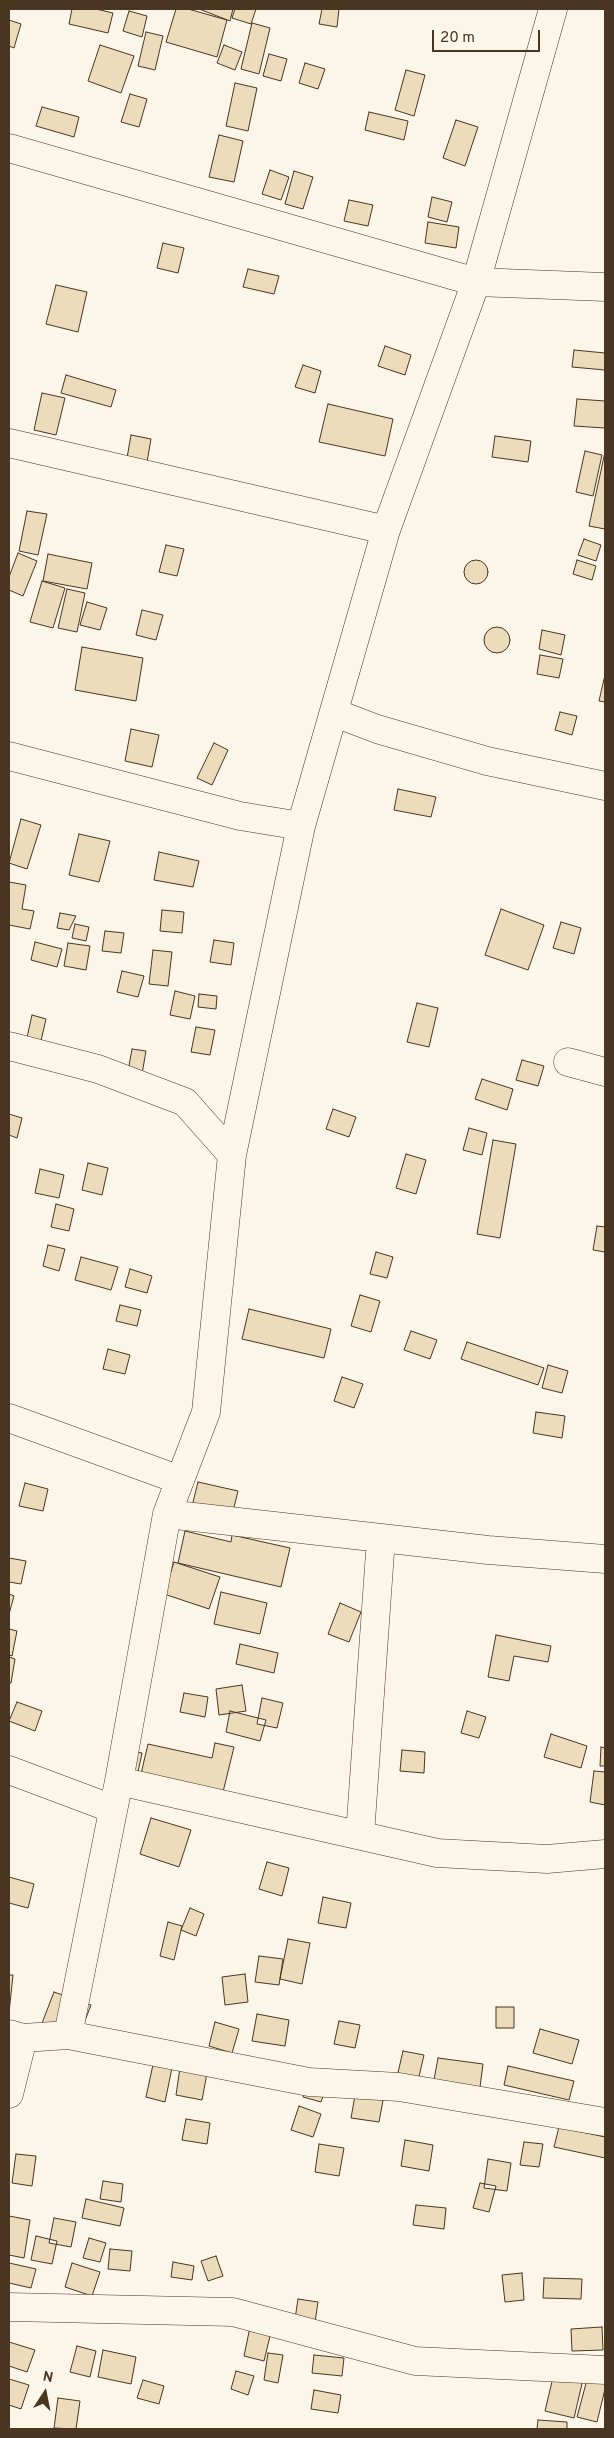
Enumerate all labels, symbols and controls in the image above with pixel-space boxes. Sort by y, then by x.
scale bar [434,20,542,52]
text: 20 m [440,29,475,48]
north arrow [20,2368,70,2418]
text: N [41,2368,55,2387]

